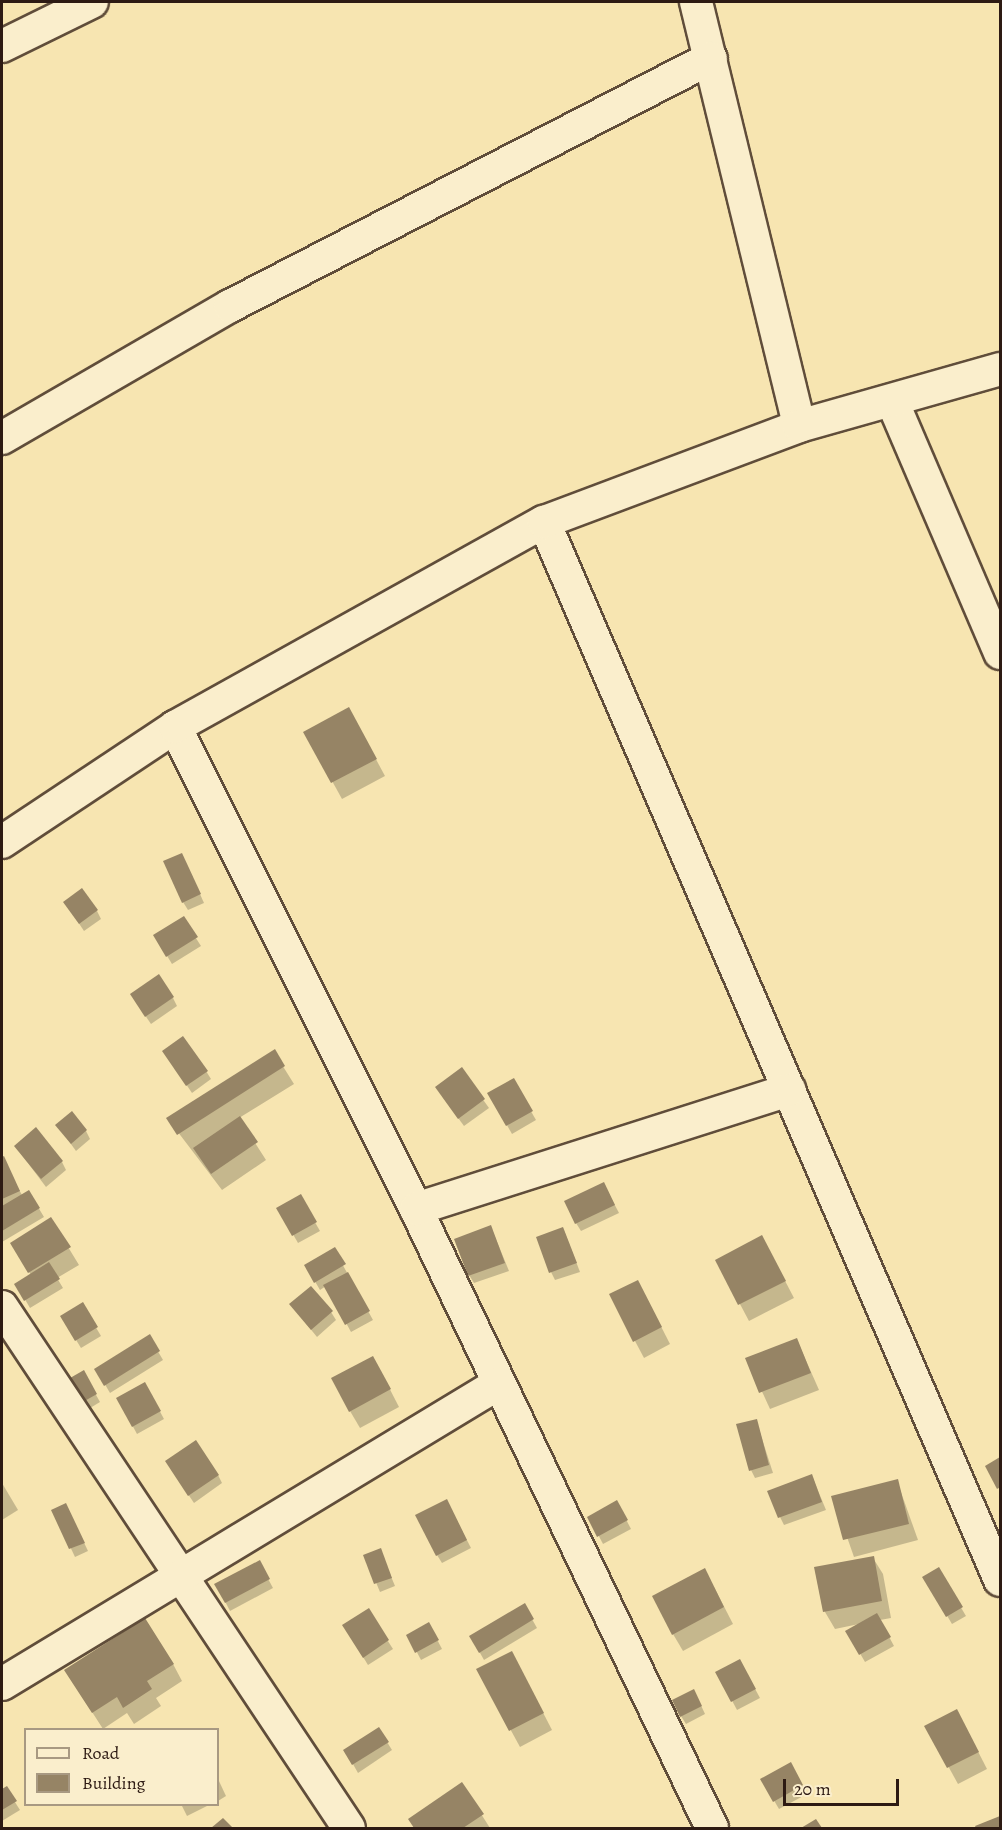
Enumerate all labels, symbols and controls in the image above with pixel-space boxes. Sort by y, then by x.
legend [24,1728,219,1806]
text: Road [82,1741,119,1765]
scale bar [786,1767,902,1805]
text: Building [82,1771,146,1795]
text: 20 m [794,1777,831,1801]

